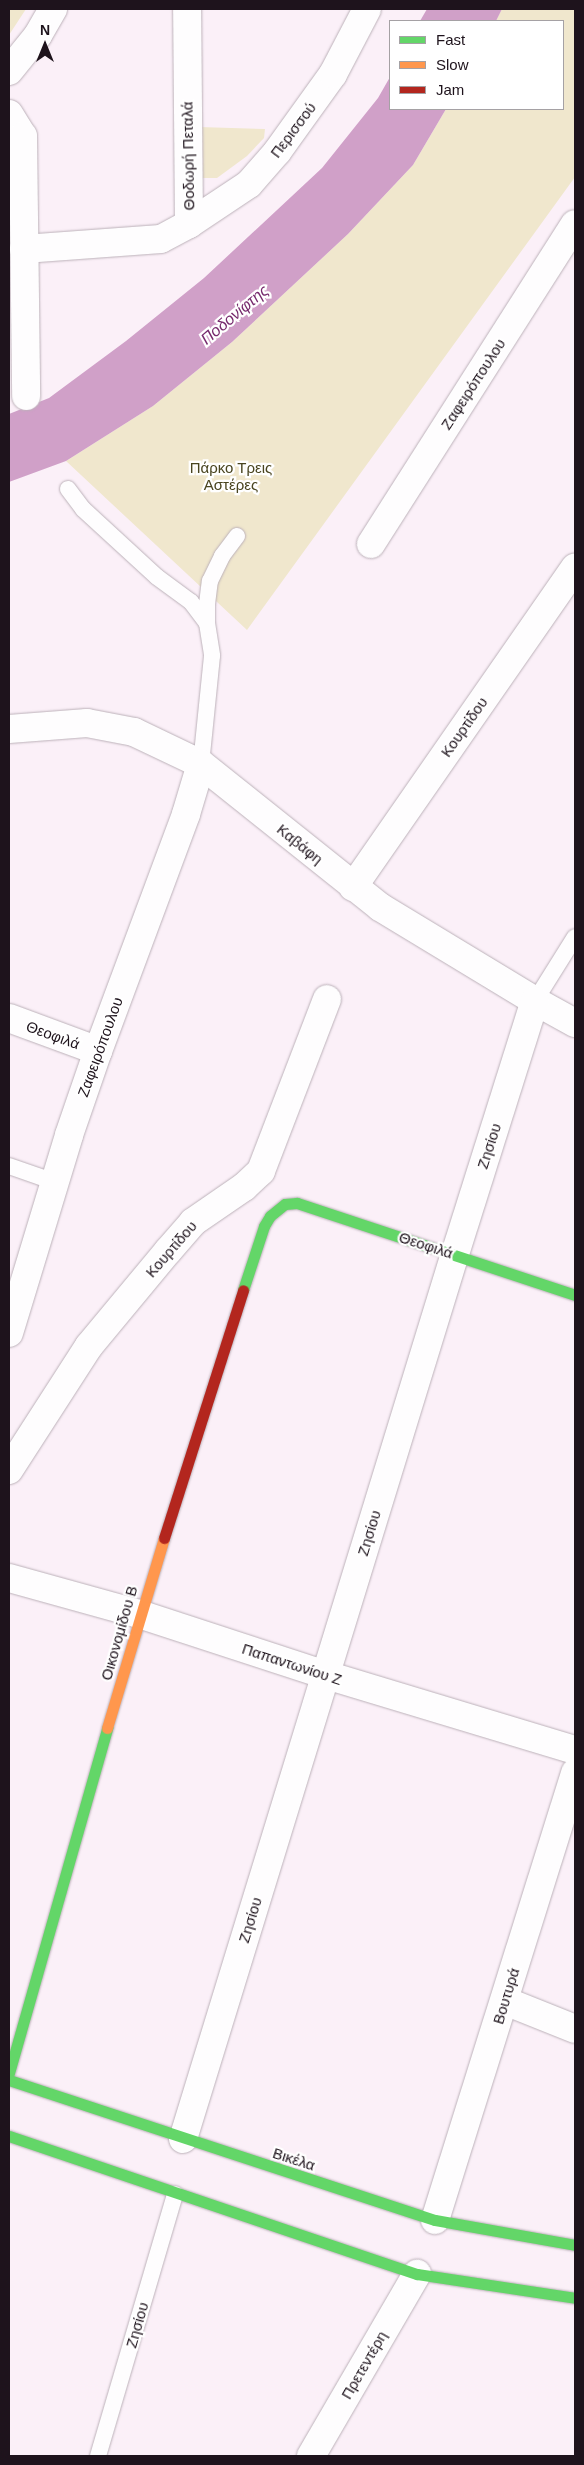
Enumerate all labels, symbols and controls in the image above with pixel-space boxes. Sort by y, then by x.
north arrow [20,20,70,70]
legend [389,20,564,110]
text: N [40,22,50,38]
text: Fast [436,31,465,48]
text: Slow [436,56,469,73]
text: Jam [436,81,464,98]
street label: Περισσού [266,99,320,161]
street label: Θοδωρή Πεταλά [178,101,198,211]
water label: Ποδονίφτης [197,281,273,349]
street label: Ζαφειρόπουλου [437,335,509,433]
park label: Πάρκο Τρεις Αστέρες [190,458,272,493]
street label: Κουρτίδου [437,694,491,760]
street label: Καβάφη [273,820,327,868]
street label: Ζαφειρόπουλου [74,995,126,1099]
street label: Θεοφιλά [24,1017,82,1053]
street label: Ζησίου [473,1121,505,1171]
street label: Κουρτίδου [142,1217,200,1281]
street label: Θεοφιλά [397,1228,455,1262]
street label: Ζησίου [354,1508,384,1558]
street label: Οικονομίδου Β [97,1584,141,1682]
street label: Παπαντωνίου Ζ [240,1639,344,1689]
street label: Ζησίου [235,1895,265,1945]
street label: Βουτυρά [489,1966,523,2026]
street label: Βικέλα [271,2144,317,2174]
street label: Ζησίου [122,2300,152,2350]
street label: Πρετεντέρη [337,2328,391,2402]

